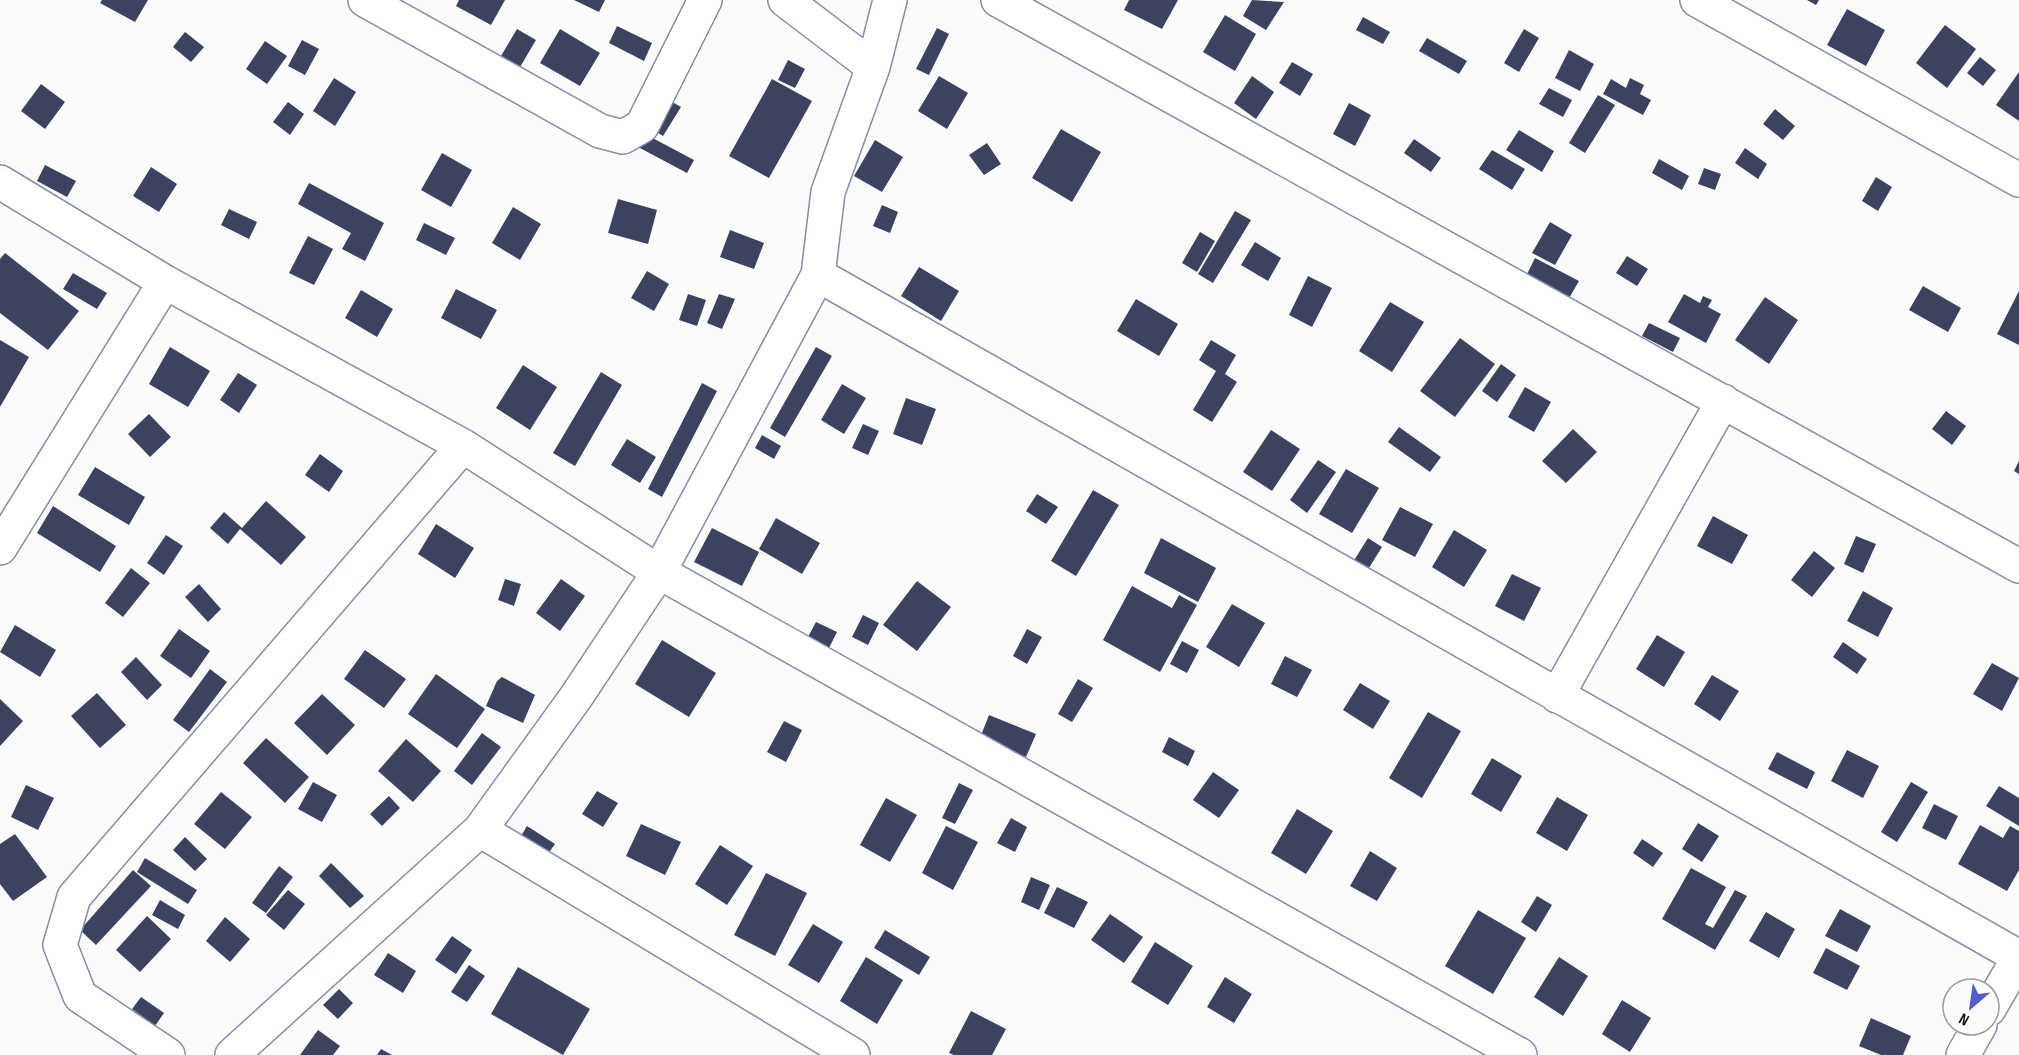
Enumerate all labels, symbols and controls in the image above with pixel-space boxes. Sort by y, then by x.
north arrow [1941,977,2001,1037]
text: N [1956,1008,1973,1029]

